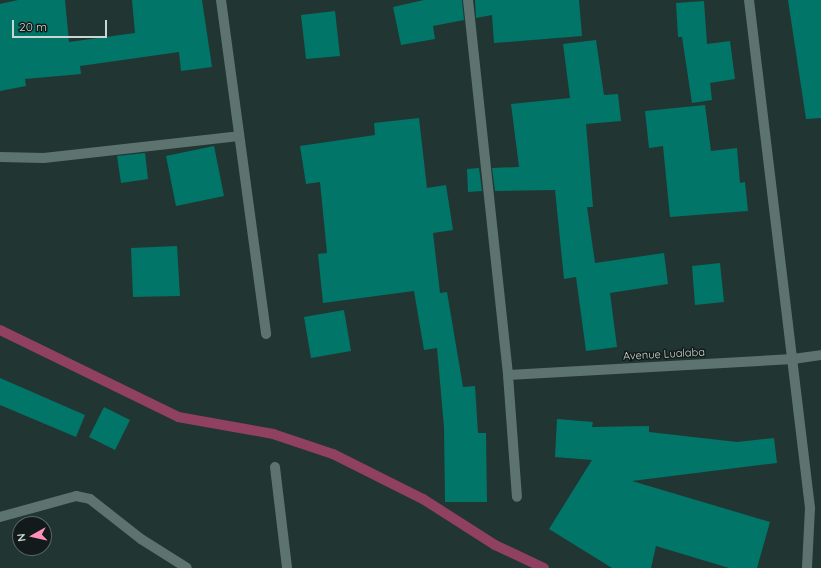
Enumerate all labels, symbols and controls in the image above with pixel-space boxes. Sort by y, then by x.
scale bar [14,12,109,38]
text: 20 m [19,19,47,34]
street label: Avenue Lualaba [623,345,705,363]
north arrow [12,516,52,556]
text: N [14,533,29,543]

